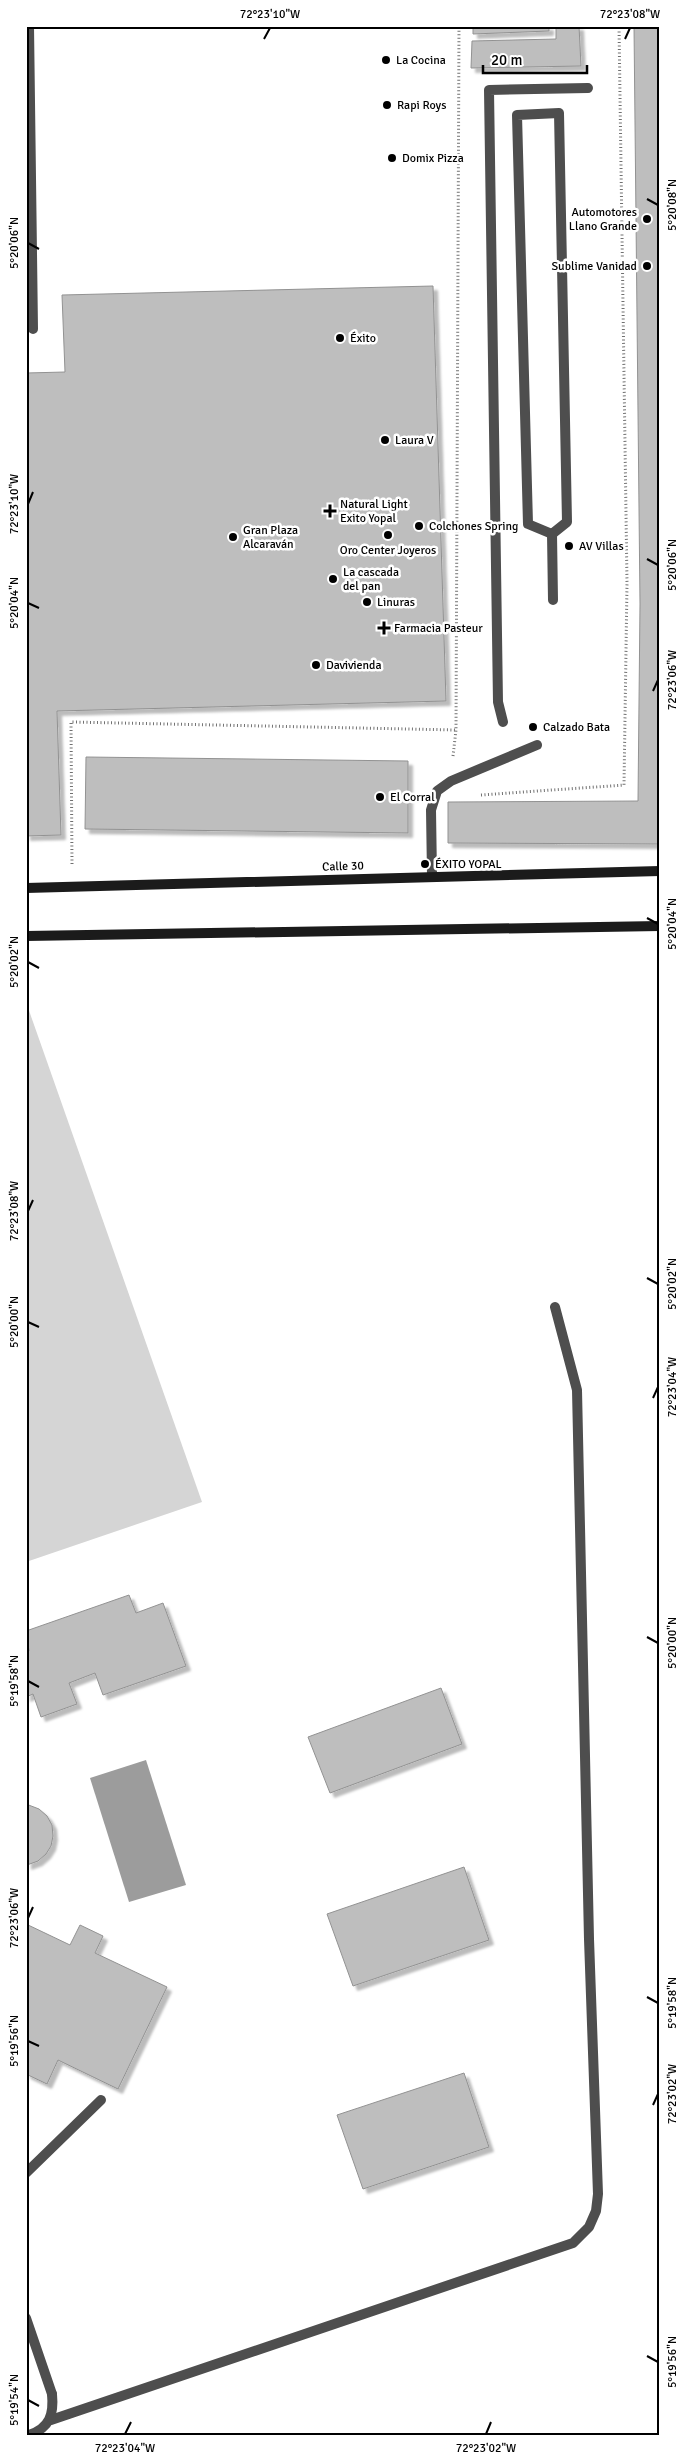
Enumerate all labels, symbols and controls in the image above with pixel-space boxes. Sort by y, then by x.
text: 72°23'10"W [240,7,300,22]
text: 72°23'08"W [600,7,660,22]
scale bar [483,42,587,74]
text: 20 m [491,51,522,69]
place label: La Cocina [396,53,446,68]
marker: La Cocina [380,54,392,66]
place label: Rapi Roys [397,98,446,113]
marker: Rapi Roys [381,99,393,111]
place label: Domix Pizza [402,151,464,166]
marker: Domix Pizza [386,152,398,164]
text: 5°20'08"N [665,179,680,231]
place label: Automotores Llano Grande [569,205,637,234]
marker: Automotores Llano Grande [641,213,653,225]
text: 5°20'06"N [7,217,22,269]
place label: Sublime Vanidad [551,259,637,274]
marker: Sublime Vanidad [641,260,653,272]
place label: Éxito [350,331,376,346]
marker: Éxito [334,332,346,344]
place label: Laura V [395,433,434,448]
marker: Laura V [379,434,391,446]
text: 72°23'10"W [7,474,22,534]
place label: Natural Light Exito Yopal [340,497,408,526]
marker: Natural Light Exito Yopal [324,505,336,517]
place label: Colchones Spring [429,519,518,534]
marker: Colchones Spring [413,520,425,532]
place label: Gran Plaza Alcaraván [243,523,298,552]
marker: Oro Center Joyeros [382,529,394,541]
marker: Gran Plaza Alcaraván [227,531,239,543]
place label: AV Villas [579,539,624,554]
text: 5°20'06"N [665,539,680,591]
marker: AV Villas [563,540,575,552]
place label: Oro Center Joyeros [340,543,436,558]
place label: La cascada del pan [343,565,399,594]
marker: La cascada del pan [327,573,339,585]
text: 5°20'04"N [7,577,22,629]
place label: Linuras [377,595,415,610]
marker: Linuras [361,596,373,608]
place label: Farmacia Pasteur [394,621,483,636]
marker: Farmacia Pasteur [378,622,390,634]
text: 72°23'06"W [665,650,680,710]
place label: Davivienda [326,658,382,673]
marker: Davivienda [310,659,322,671]
place label: Calzado Bata [543,720,610,735]
marker: Calzado Bata [527,721,539,733]
place label: El Corral [390,790,435,805]
marker: El Corral [374,791,386,803]
place label: ÉXITO YOPAL [435,857,502,872]
street label: Calle 30 [322,858,364,875]
marker: ÉXITO YOPAL [419,858,431,870]
text: 5°20'04"N [665,898,680,950]
text: 5°20'02"N [7,936,22,988]
text: 72°23'08"W [7,1181,22,1241]
text: 5°20'02"N [665,1258,680,1310]
text: 5°20'00"N [7,1296,22,1348]
text: 72°23'04"W [665,1357,680,1417]
text: 5°20'00"N [665,1617,680,1669]
text: 5°19'58"N [7,1655,22,1707]
text: 72°23'06"W [7,1888,22,1948]
text: 5°19'58"N [665,1977,680,2029]
text: 5°19'56"N [7,2015,22,2067]
text: 72°23'02"W [665,2064,680,2124]
text: 5°19'56"N [665,2336,680,2388]
text: 5°19'54"N [7,2374,22,2426]
text: 72°23'04"W [95,2441,155,2456]
text: 72°23'02"W [456,2441,516,2456]

